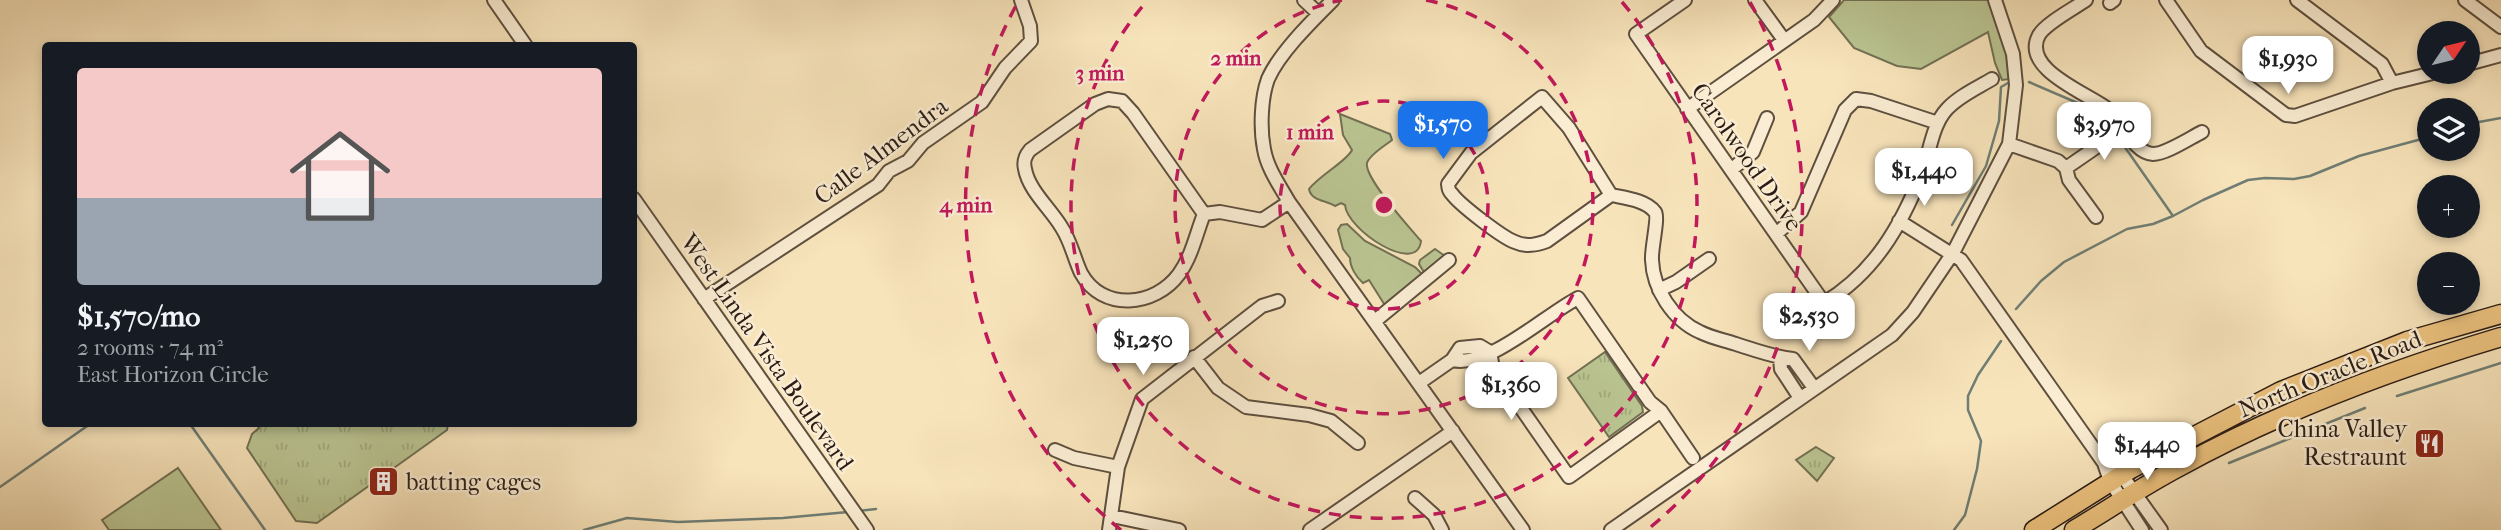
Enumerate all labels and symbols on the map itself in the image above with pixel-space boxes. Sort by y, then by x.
north arrow [2417,21,2480,84]
pin: $1,930 [2231,36,2345,96]
text: 2 min [1210,46,1262,70]
text: 3 min [1076,61,1125,85]
street label: Carolwood Drive [1686,78,1809,237]
street label: Calle Almendra [809,91,954,210]
pin: $1,570 [1386,102,1500,161]
pin: $3,970 [2047,102,2161,162]
text: 1 min [1286,120,1335,144]
pin: $1,440 [1867,148,1981,208]
text: 4 min [939,193,993,218]
centre of rings [1372,193,1396,217]
street label: West Linda Vista Boulevard [674,227,860,476]
pin: $2,530 [1752,294,1866,353]
pin: $1,250 [1086,318,1200,377]
street label: North Oracle Road [2234,324,2427,424]
pin: $1,360 [1454,362,1568,422]
place label: China Valley Restraunt [2277,415,2408,471]
pin: $1,440 [2090,422,2204,482]
restaurant icon: China Valley Restraunt [2413,426,2447,460]
building icon: batting cages [366,465,400,499]
place label: batting cages [405,468,541,496]

